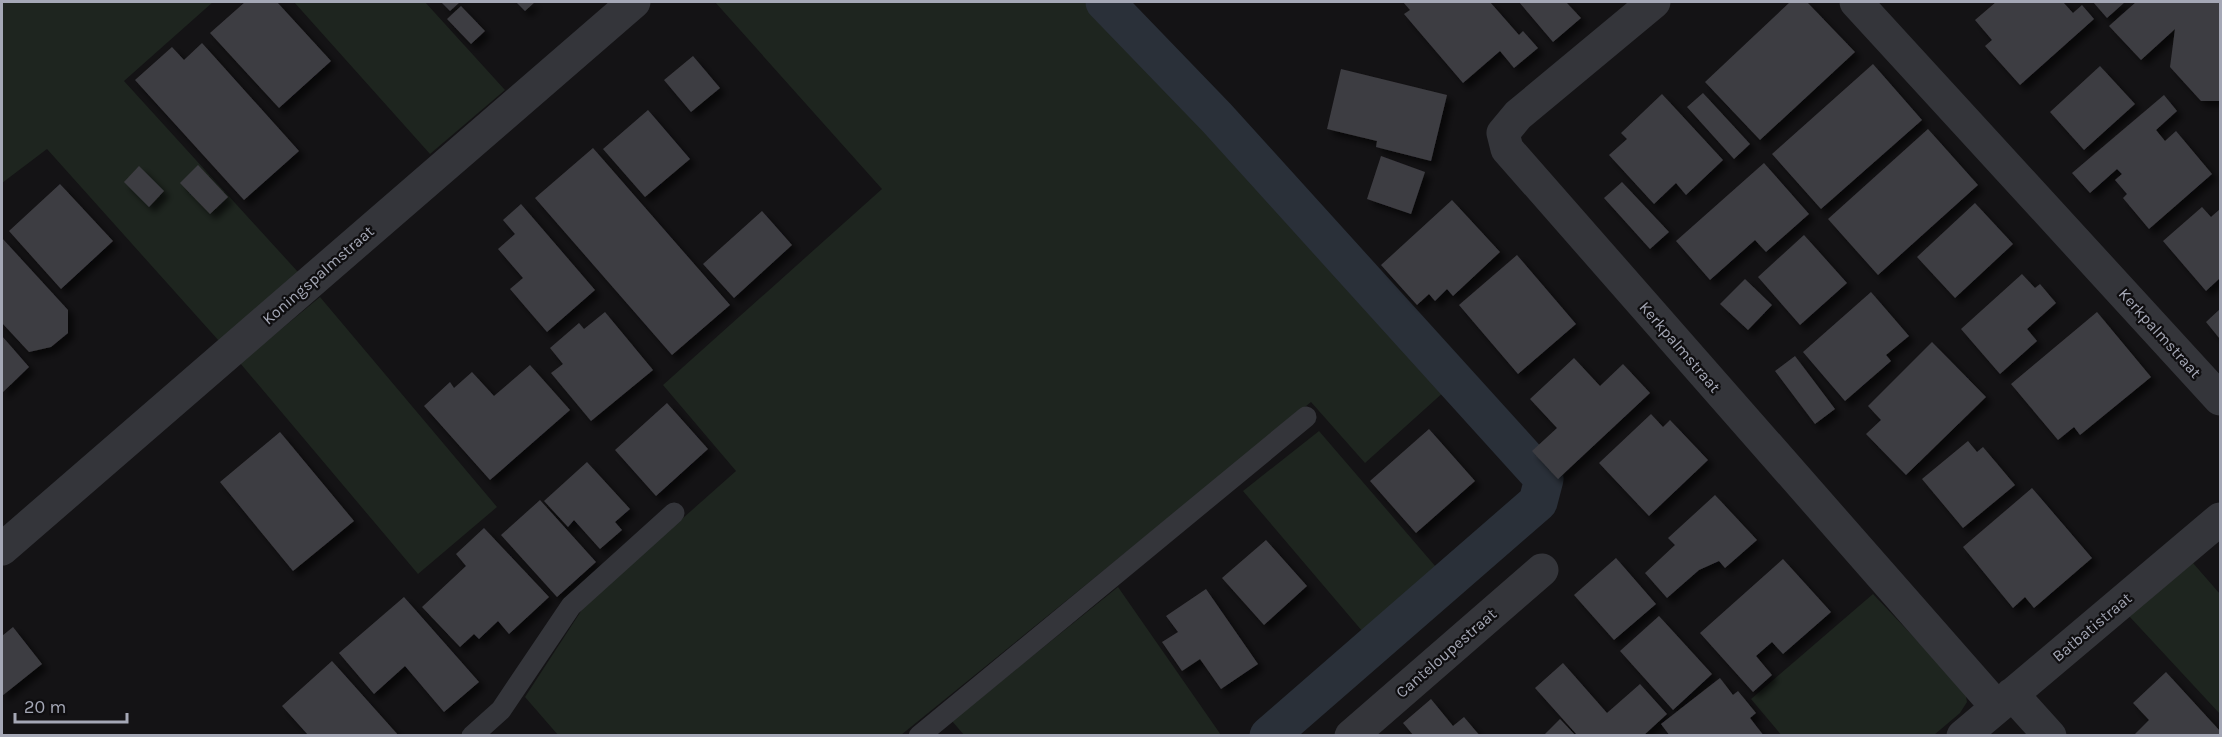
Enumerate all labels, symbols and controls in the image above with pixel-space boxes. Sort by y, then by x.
street label: Koningspalmstraat [258,221,378,329]
street label: Kerkpalmstraat [2115,284,2205,382]
street label: Kerkpalmstraat [1635,298,1725,396]
street label: Batbatistraat [2048,588,2136,666]
street label: Canteloupestraat [1392,604,1500,702]
scale bar [15,686,128,724]
text: 20 m [24,696,66,718]

